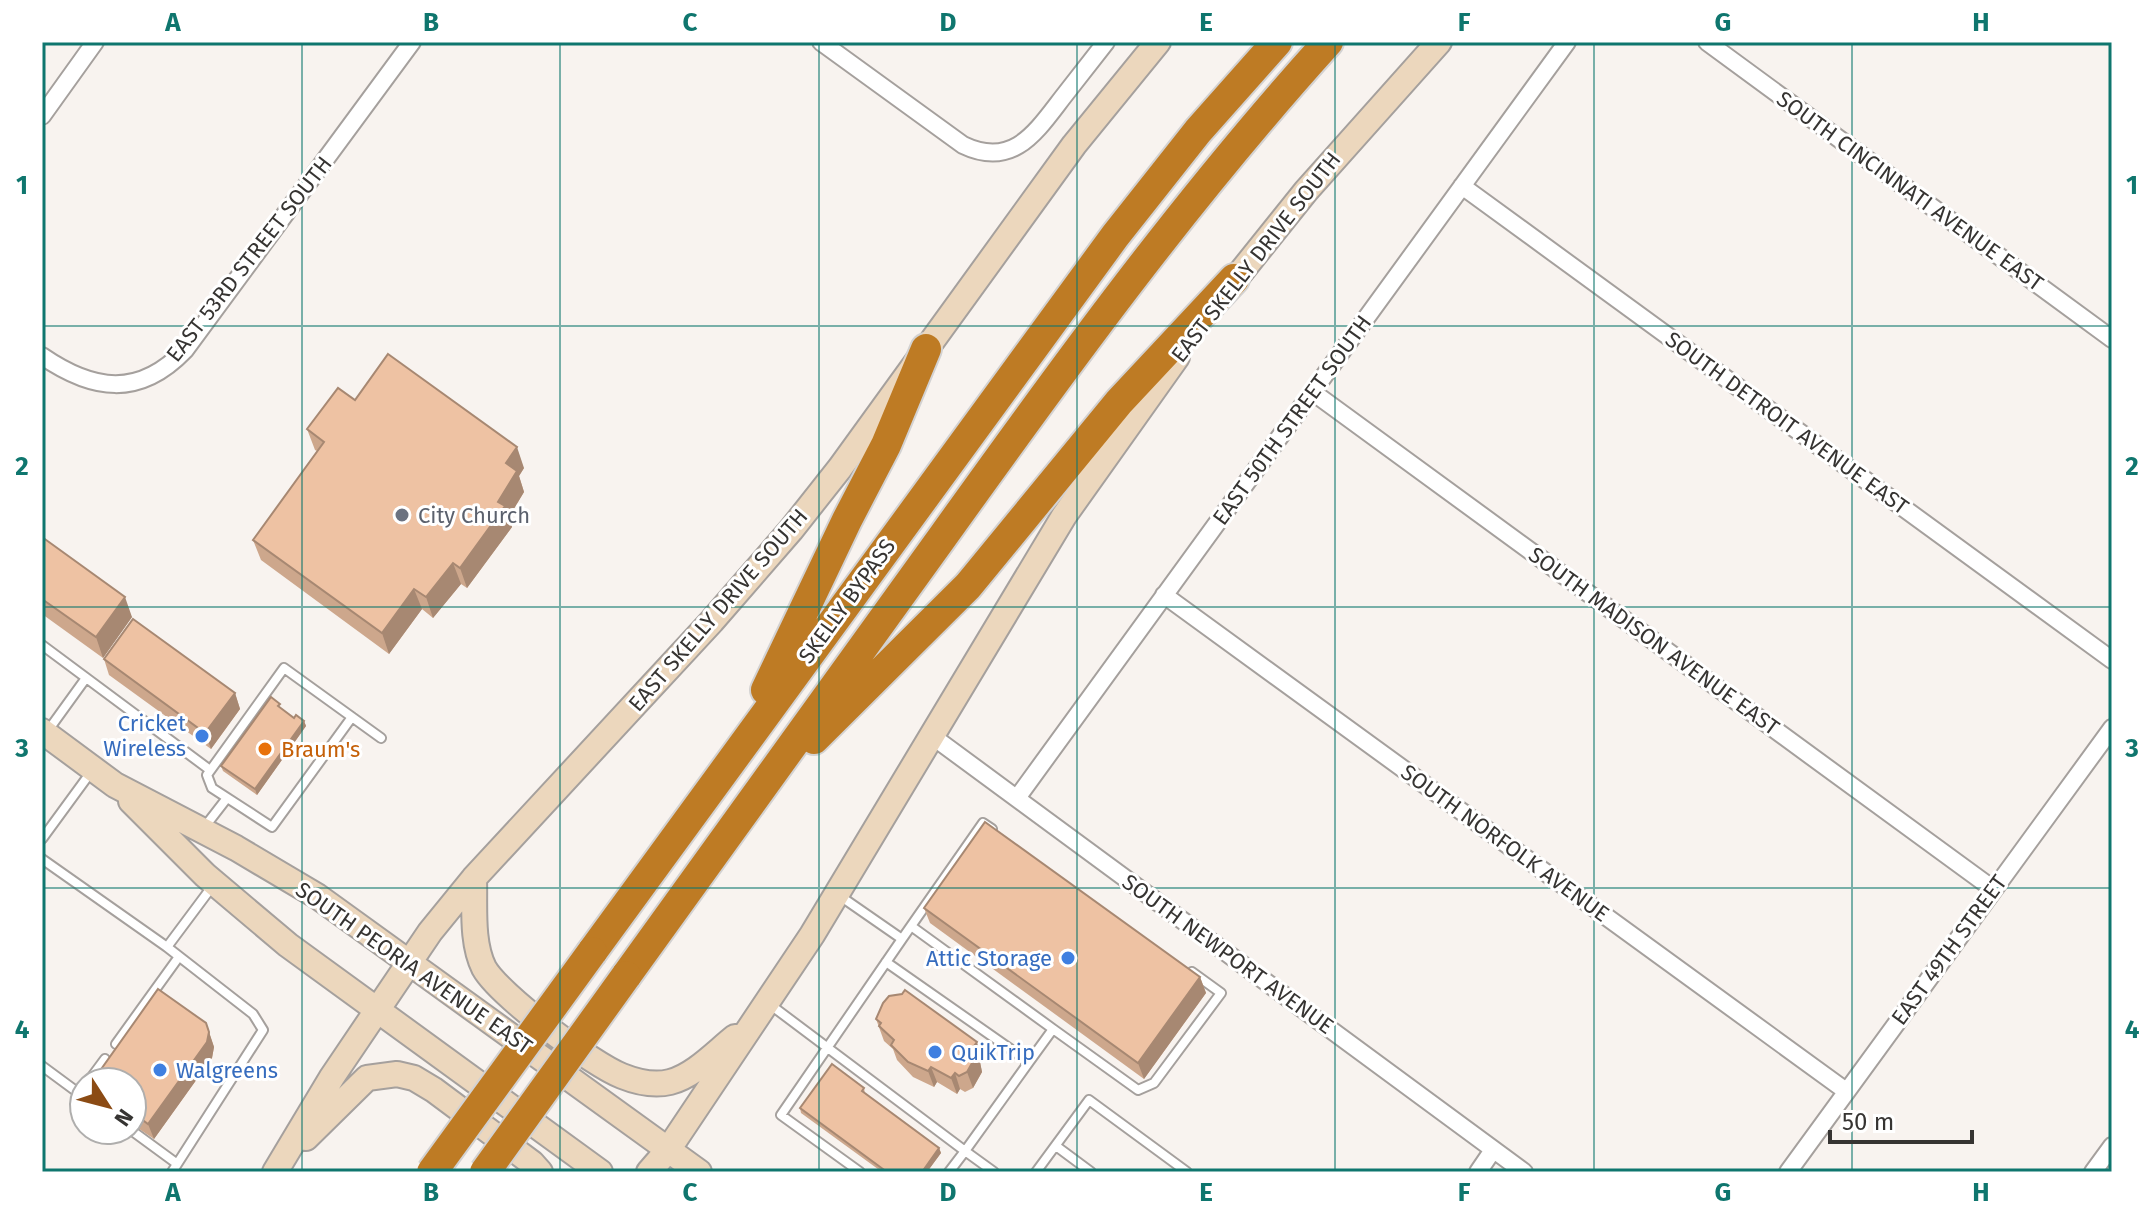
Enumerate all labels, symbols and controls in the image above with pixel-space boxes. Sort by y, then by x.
text: A [164,7,181,38]
text: B [423,7,439,38]
text: C [683,7,698,38]
text: D [940,7,957,38]
text: E [1199,7,1213,38]
text: F [1458,7,1471,38]
text: G [1715,7,1731,38]
text: H [1972,7,1990,38]
street label: SOUTH CINCINNATI AVENUE EAST [1772,85,2049,297]
street label: EAST SKELLY DRIVE SOUTH [1165,146,1347,368]
street label: EAST 53RD STREET SOUTH [160,151,338,367]
text: 1 [16,170,28,201]
text: 1 [2126,170,2138,201]
street label: EAST 50TH STREET SOUTH [1207,310,1377,530]
street label: SOUTH DETROIT AVENUE EAST [1660,326,1914,521]
text: 2 [15,451,29,482]
text: 2 [2125,451,2139,482]
place label: City Church [418,502,530,529]
street label: EAST SKELLY DRIVE SOUTH [623,503,813,717]
marker: City Church [393,506,411,524]
street label: SKELLY BYPASS [793,533,901,669]
street label: SOUTH MADISON AVENUE EAST [1523,541,1785,741]
place label: Cricket Wireless [103,710,186,762]
marker: Cricket Wireless [193,727,211,745]
text: 3 [14,733,29,764]
text: 3 [2124,733,2139,764]
place label: Braum's [281,736,360,763]
marker: Braum's [256,740,274,758]
street label: SOUTH NORFOLK AVENUE [1396,758,1614,928]
street label: SOUTH NEWPORT AVENUE [1117,868,1339,1040]
street label: EAST 49TH STREET [1886,869,2013,1030]
street label: SOUTH PEORIA AVENUE EAST [291,876,538,1060]
place label: Attic Storage [926,945,1052,972]
marker: Attic Storage [1059,949,1077,967]
text: 4 [15,1014,30,1045]
text: 4 [2125,1014,2140,1045]
place label: QuikTrip [951,1039,1035,1066]
marker: QuikTrip [926,1043,944,1061]
place label: Walgreens [176,1057,278,1084]
marker: Walgreens [151,1061,169,1079]
north arrow [68,1066,148,1146]
scale bar [1830,1094,1972,1144]
text: N [109,1104,139,1131]
text: 50 m [1842,1108,1894,1136]
text: A [164,1177,181,1208]
text: B [423,1177,439,1208]
text: C [683,1177,698,1208]
text: D [940,1177,957,1208]
text: E [1199,1177,1213,1208]
text: F [1458,1177,1471,1208]
text: G [1715,1177,1731,1208]
text: H [1972,1177,1990,1208]

